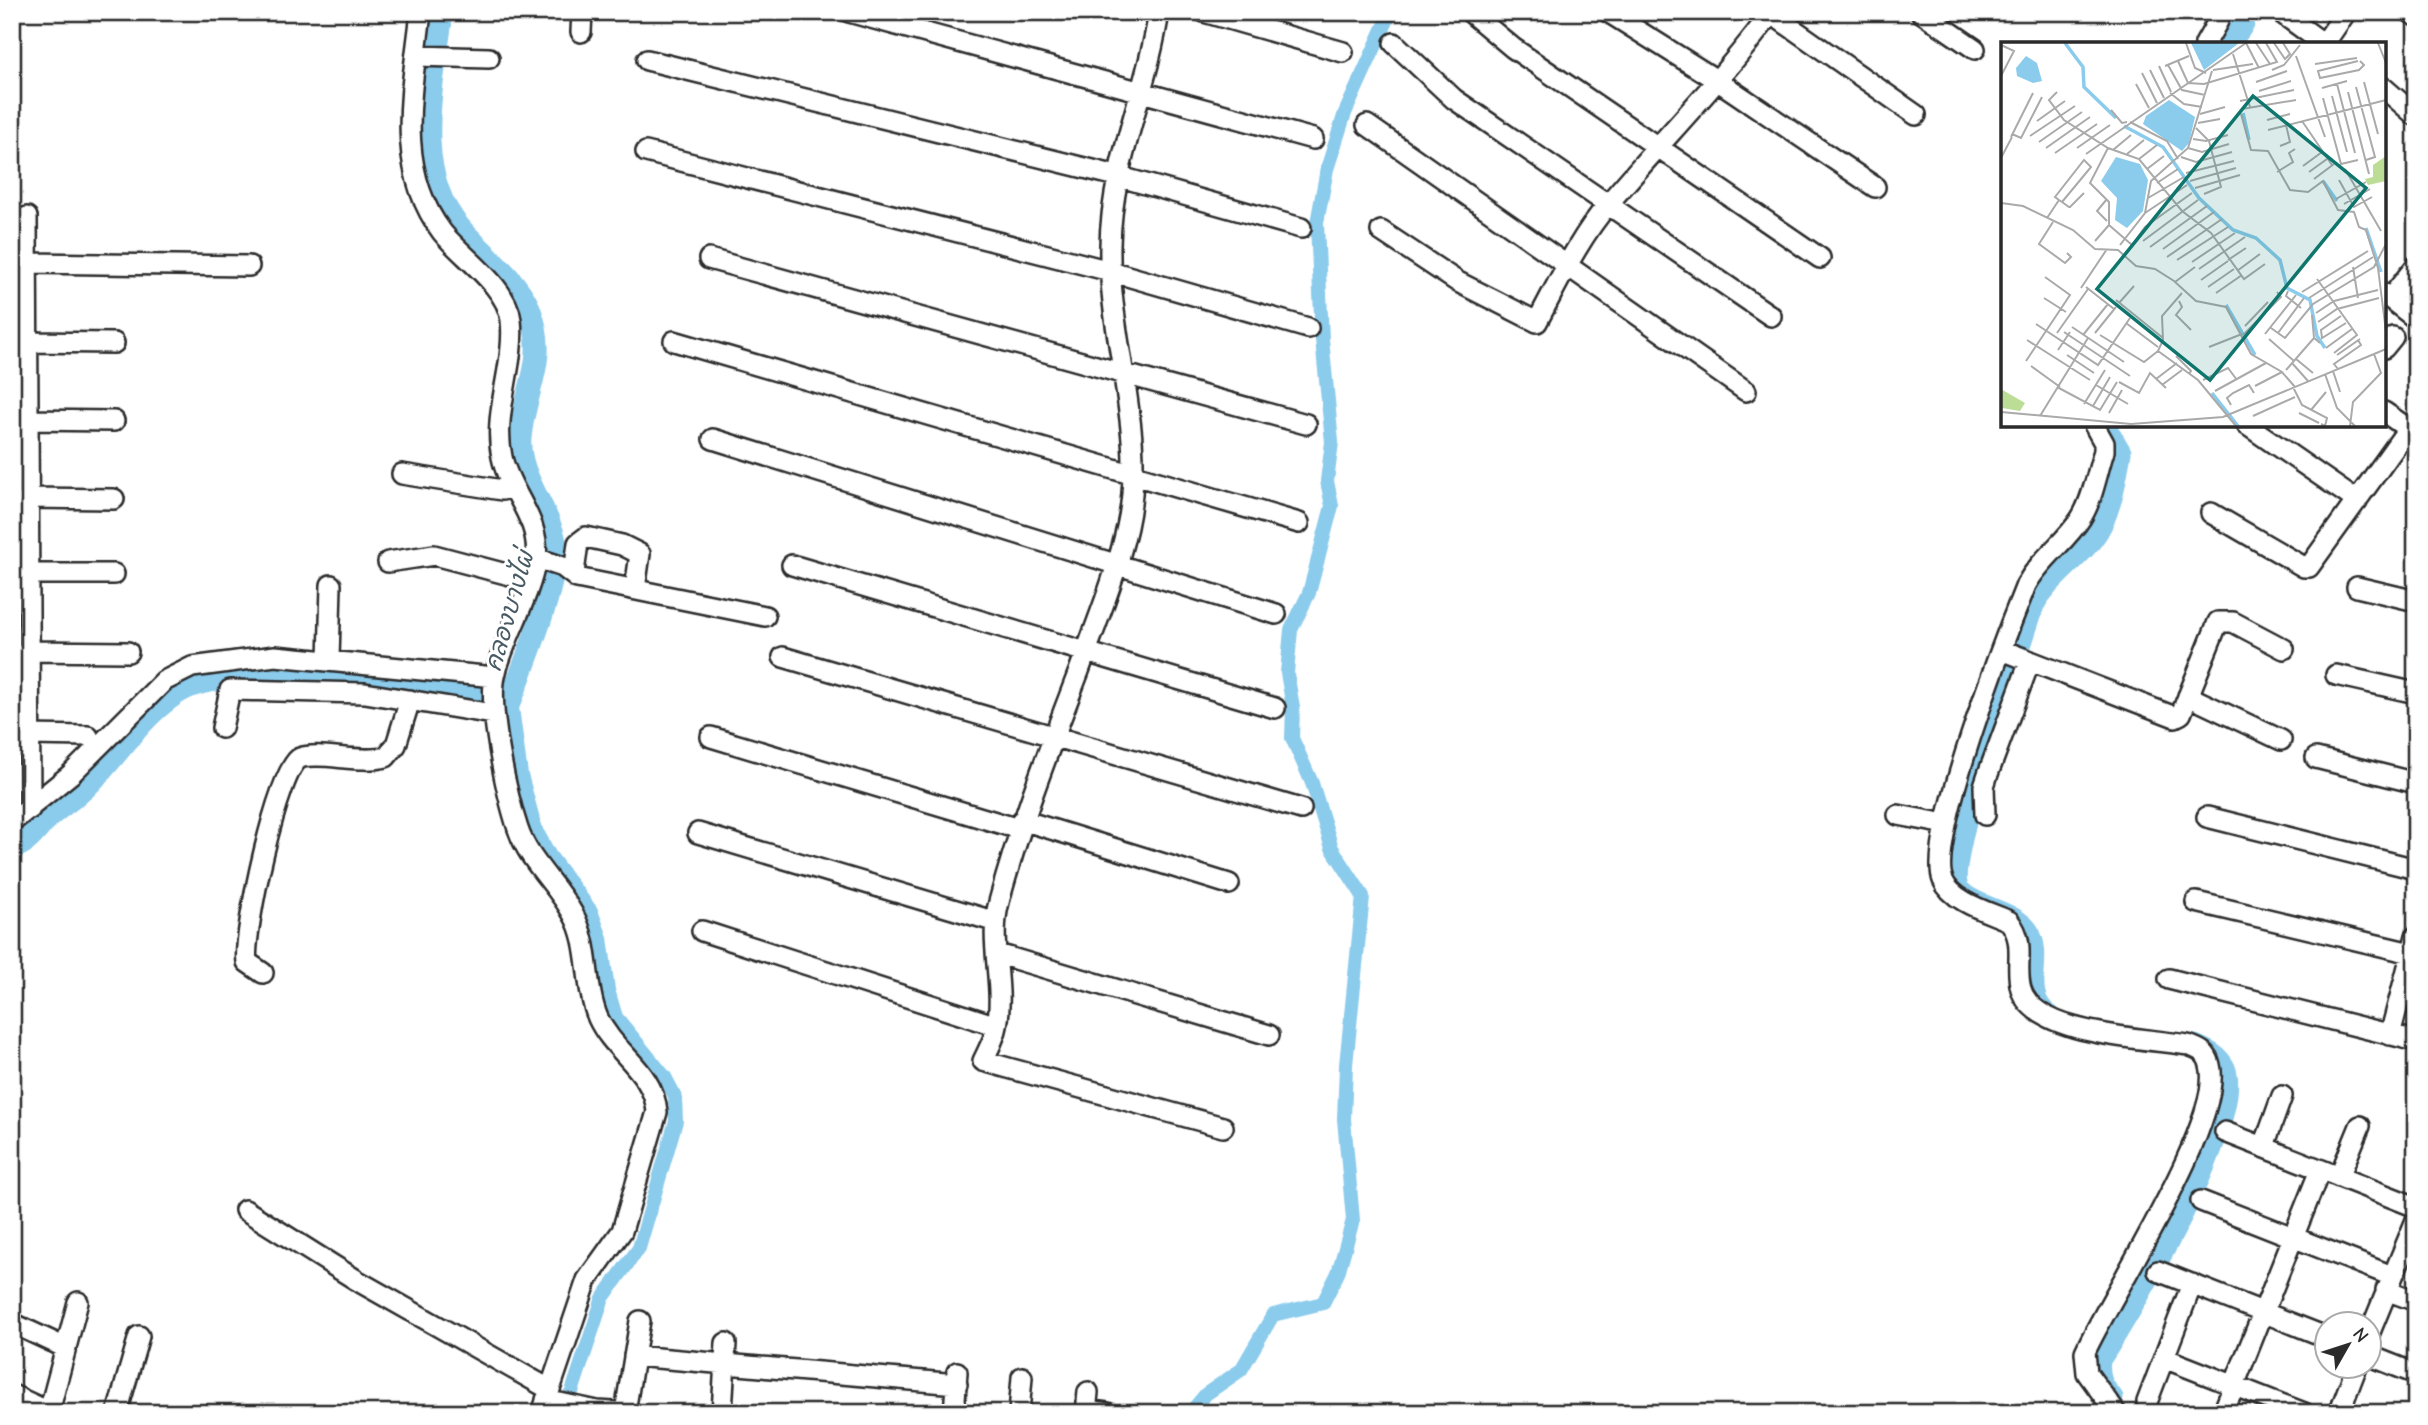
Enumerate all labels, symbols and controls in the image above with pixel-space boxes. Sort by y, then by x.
inset map [2001,42,2386,427]
water label: คลองบางไผ่ [477,543,541,674]
north arrow [2312,1310,2382,1380]
text: N [2348,1323,2373,1347]

